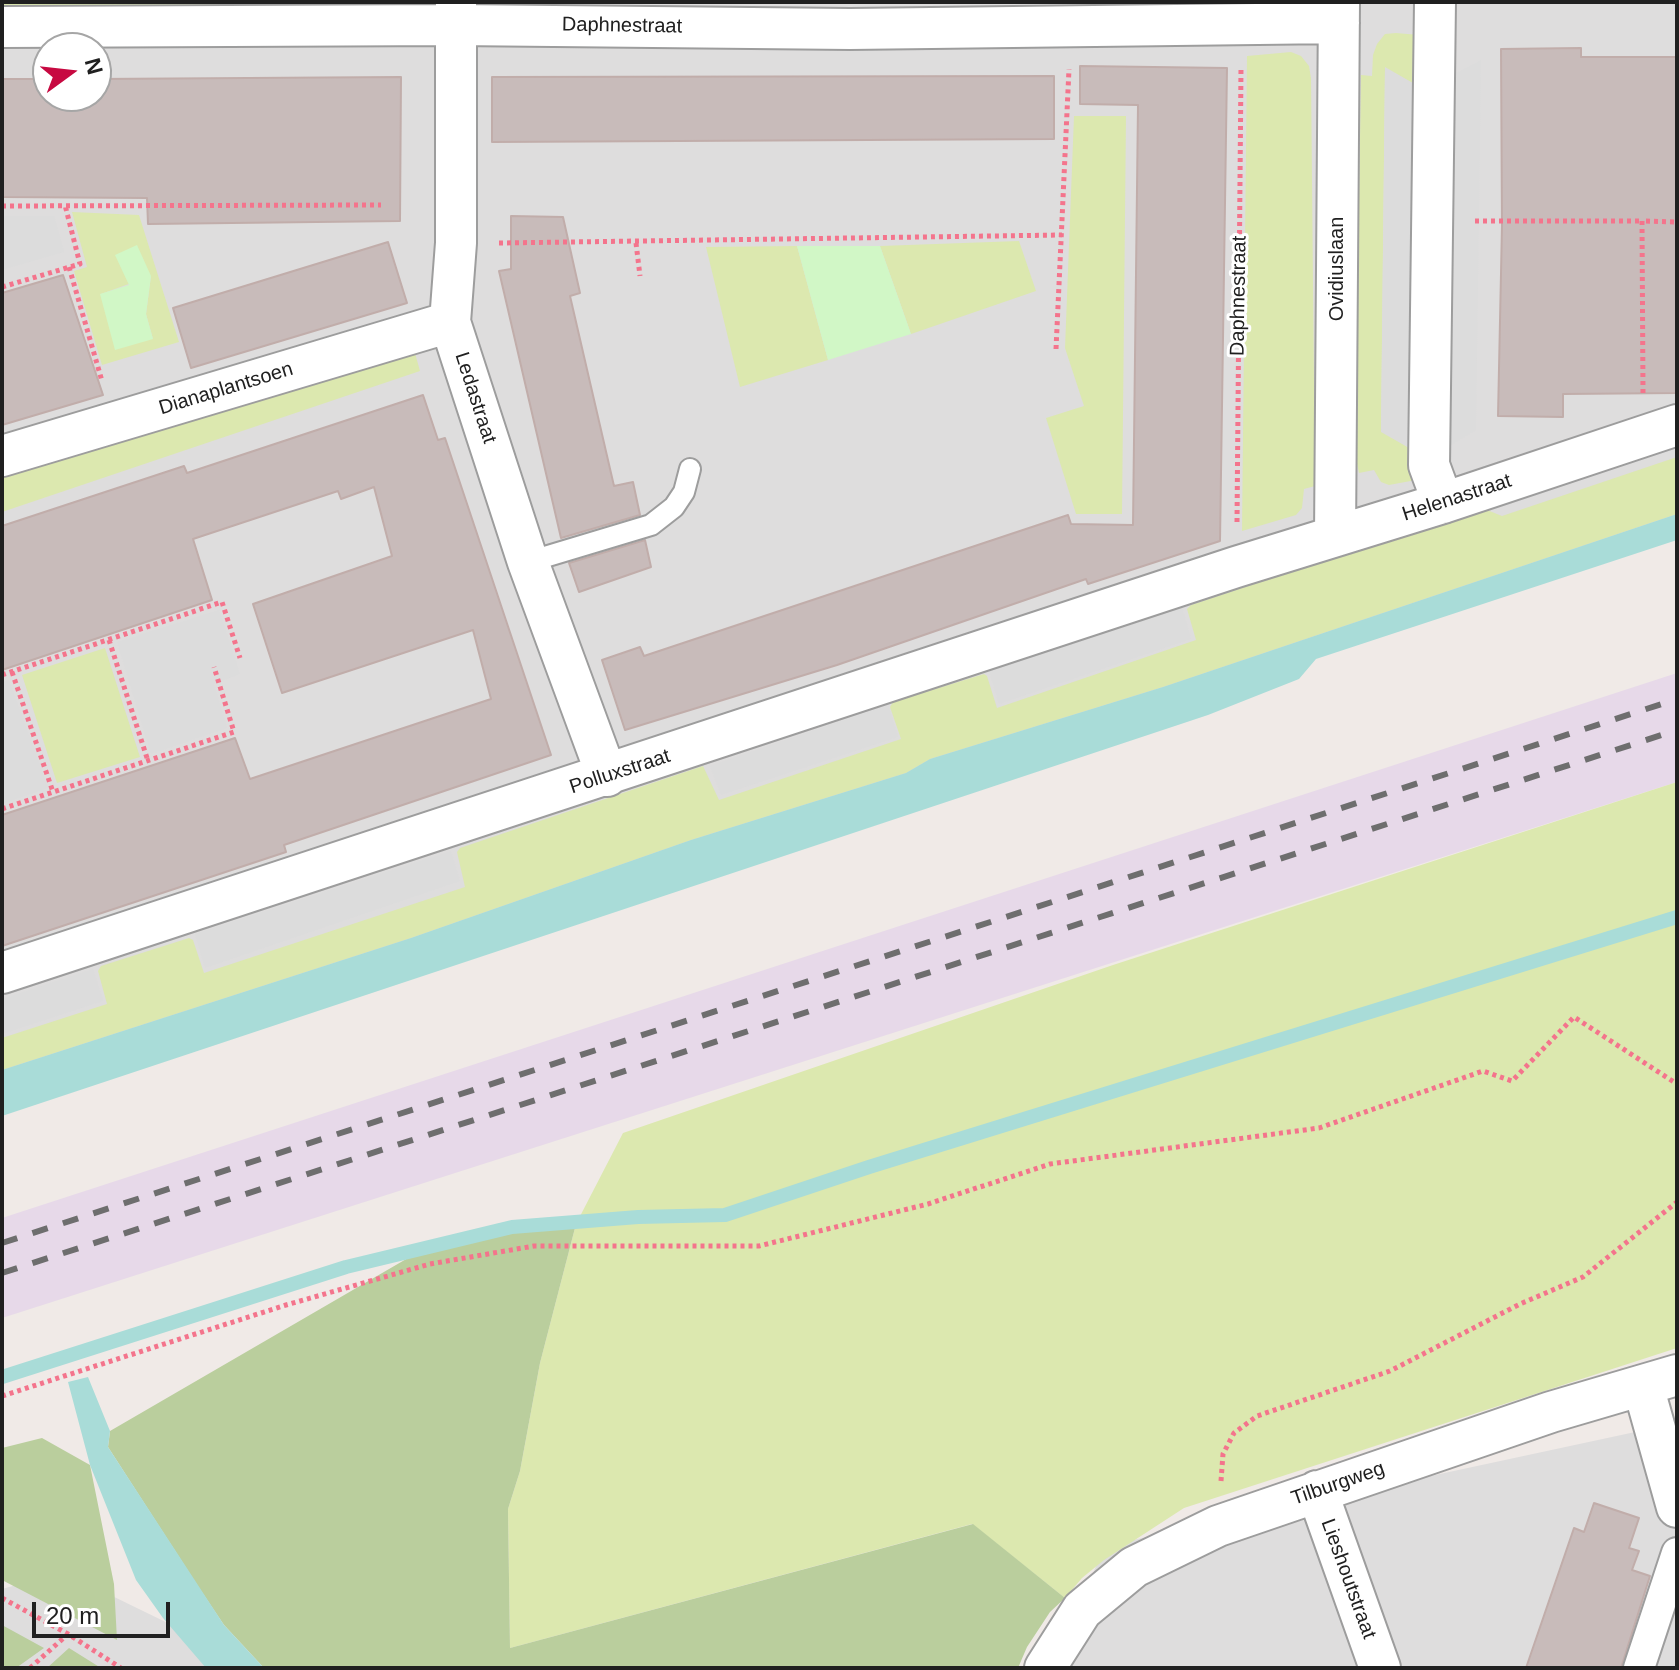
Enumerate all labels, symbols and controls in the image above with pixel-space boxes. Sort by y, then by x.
street label: Daphnestraat [562,13,682,39]
north arrow [32,32,112,112]
text: N [80,55,108,77]
street label: Ovidiuslaan [1325,217,1349,321]
street label: Daphnestraat [1226,236,1252,356]
street label: Ledastraat [449,349,501,447]
street label: Dianaplantsoen [156,357,296,421]
street label: Helenastraat [1399,469,1515,527]
street label: Polluxstraat [567,744,673,800]
street label: Tilburgweg [1288,1457,1388,1511]
street label: Lieshoutstraat [1315,1516,1381,1642]
scale bar [36,1586,174,1636]
text: 20 m [46,1602,99,1629]

